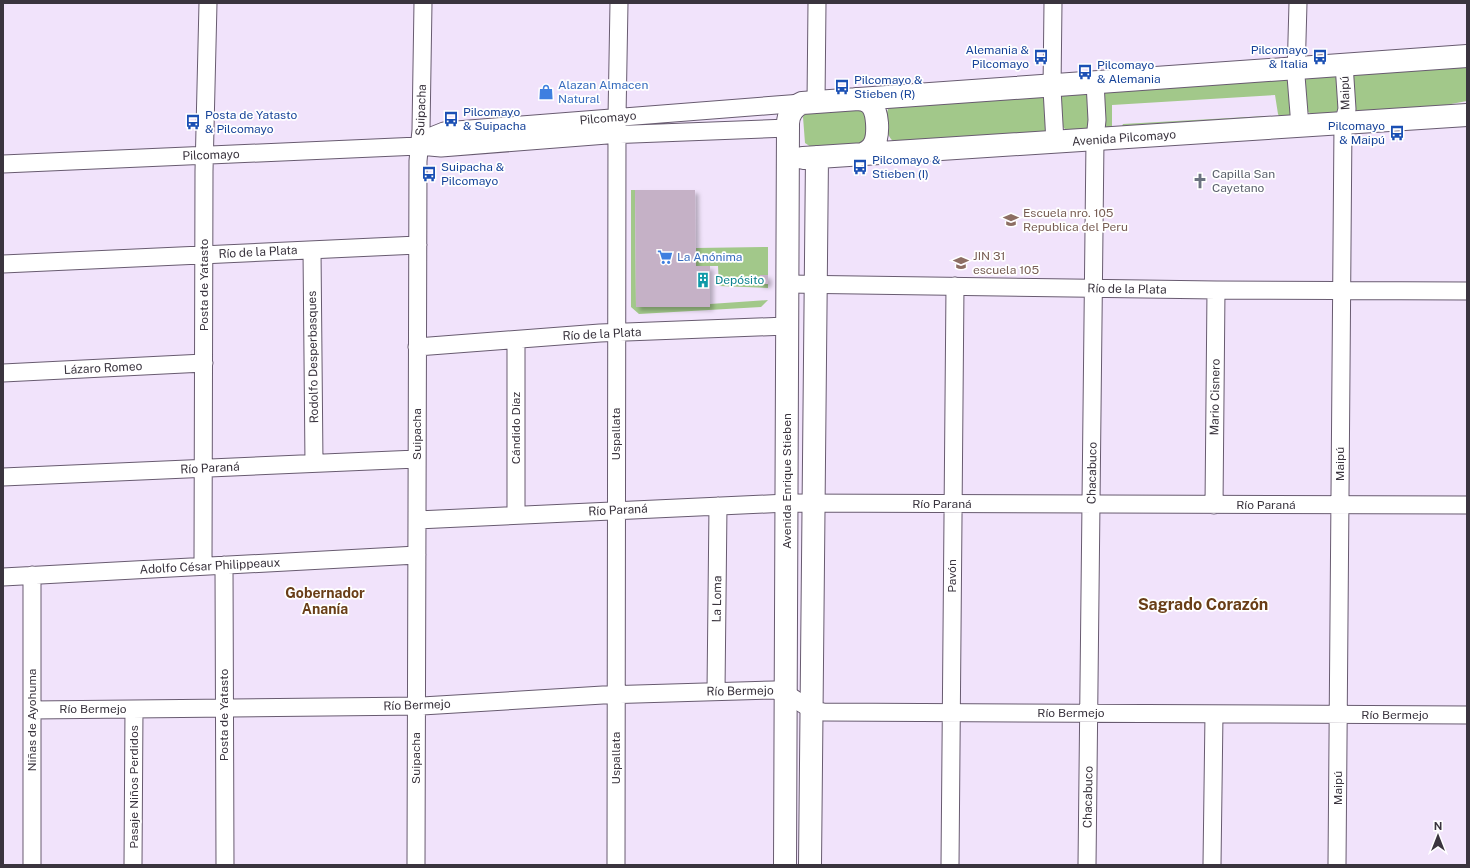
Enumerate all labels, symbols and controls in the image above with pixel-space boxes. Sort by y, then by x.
place label: Alemania & Pilcomayo [965,43,1029,71]
place label: Pilcomayo & Italia [1251,43,1308,71]
bus stop icon: Alemania & Pilcomayo [1032,48,1050,66]
bus stop icon: Pilcomayo & Italia [1311,48,1329,66]
place label: Pilcomayo & Alemania [1097,58,1161,86]
bus stop icon: Pilcomayo & Alemania [1076,63,1094,81]
place label: Pilcomayo & Stieben (R) [854,73,923,101]
street label: Maipú [1337,76,1353,110]
place label: Alazan Almacen Natural [558,78,648,106]
bus stop icon: Pilcomayo & Stieben (R) [833,78,851,96]
shop icon: Alazan Almacen Natural [537,83,555,101]
street label: Suipacha [413,84,429,136]
place label: Pilcomayo & Suipacha [463,105,526,133]
place label: Posta de Yatasto & Pilcomayo [205,108,298,136]
street label: Pilcomayo [579,109,637,127]
bus stop icon: Pilcomayo & Suipacha [442,110,460,128]
bus stop icon: Posta de Yatasto & Pilcomayo [184,113,202,131]
place label: Pilcomayo & Maipú [1328,119,1385,147]
bus stop icon: Pilcomayo & Maipú [1388,124,1406,142]
street label: Avenida Pilcomayo [1071,127,1177,149]
street label: Pilcomayo [182,147,240,163]
place label: Pilcomayo & Stieben (I) [872,153,941,181]
bus stop icon: Pilcomayo & Stieben (I) [851,158,869,176]
place label: Suipacha & Pilcomayo [441,160,504,188]
bus stop icon: Suipacha & Pilcomayo [420,165,438,183]
place label: Capilla San Cayetano [1212,167,1275,195]
church icon: Capilla San Cayetano [1191,172,1209,190]
place label: Escuela nro. 105 Republica del Peru [1023,206,1128,234]
school or university icon: Escuela nro. 105 Republica del Peru [1002,211,1020,229]
street label: Posta de Yatasto [197,239,211,331]
street label: Río de la Plata [218,243,298,261]
supermarket icon: La Anónima [656,248,674,266]
place label: JIN 31 escuela 105 [973,249,1039,277]
place label: La Anónima [677,250,742,264]
school or university icon: JIN 31 escuela 105 [952,254,970,272]
building icon: Depósito [694,271,712,289]
place label: Depósito [715,273,765,287]
street label: Río de la Plata [1087,281,1167,297]
street label: Rodolfo Desperbasques [305,291,321,423]
street label: Río de la Plata [562,325,642,343]
street label: Mario Cisnero [1207,358,1223,436]
street label: Lázaro Romeo [63,359,143,377]
street label: Cándido Díaz [509,392,523,464]
street label: Suipacha [410,408,424,460]
street label: Uspallata [609,408,623,460]
street label: Avenida Enrique Stieben [780,413,794,549]
street label: Chacabuco [1084,442,1100,504]
street label: Maipú [1333,447,1347,481]
street label: Río Paraná [180,459,240,477]
street label: Río Paraná [912,497,972,511]
street label: Río Paraná [1236,498,1296,512]
street label: Río Paraná [588,501,648,519]
street label: Adolfo César Philippeaux [139,555,281,577]
street label: Pavón [945,559,959,593]
street label: La Loma [710,575,724,623]
district label: Gobernador Ananía [285,585,365,617]
district label: Sagrado Corazón [1138,595,1268,614]
street label: Niñas de Ayohuma [25,669,39,772]
street label: Posta de Yatasto [217,669,231,761]
street label: Río Bermejo [706,683,774,699]
street label: Río Bermejo [383,697,451,713]
street label: Río Bermejo [59,702,127,716]
street label: Río Bermejo [1037,706,1105,720]
street label: Río Bermejo [1361,708,1429,722]
street label: Pasaje Niños Perdidos [127,725,141,849]
street label: Suipacha [409,732,423,784]
street label: Uspallata [609,732,623,784]
street label: Chacabuco [1080,766,1096,828]
street label: Maipú [1331,771,1345,805]
north arrow [1418,816,1458,856]
text: N [1434,820,1442,832]

